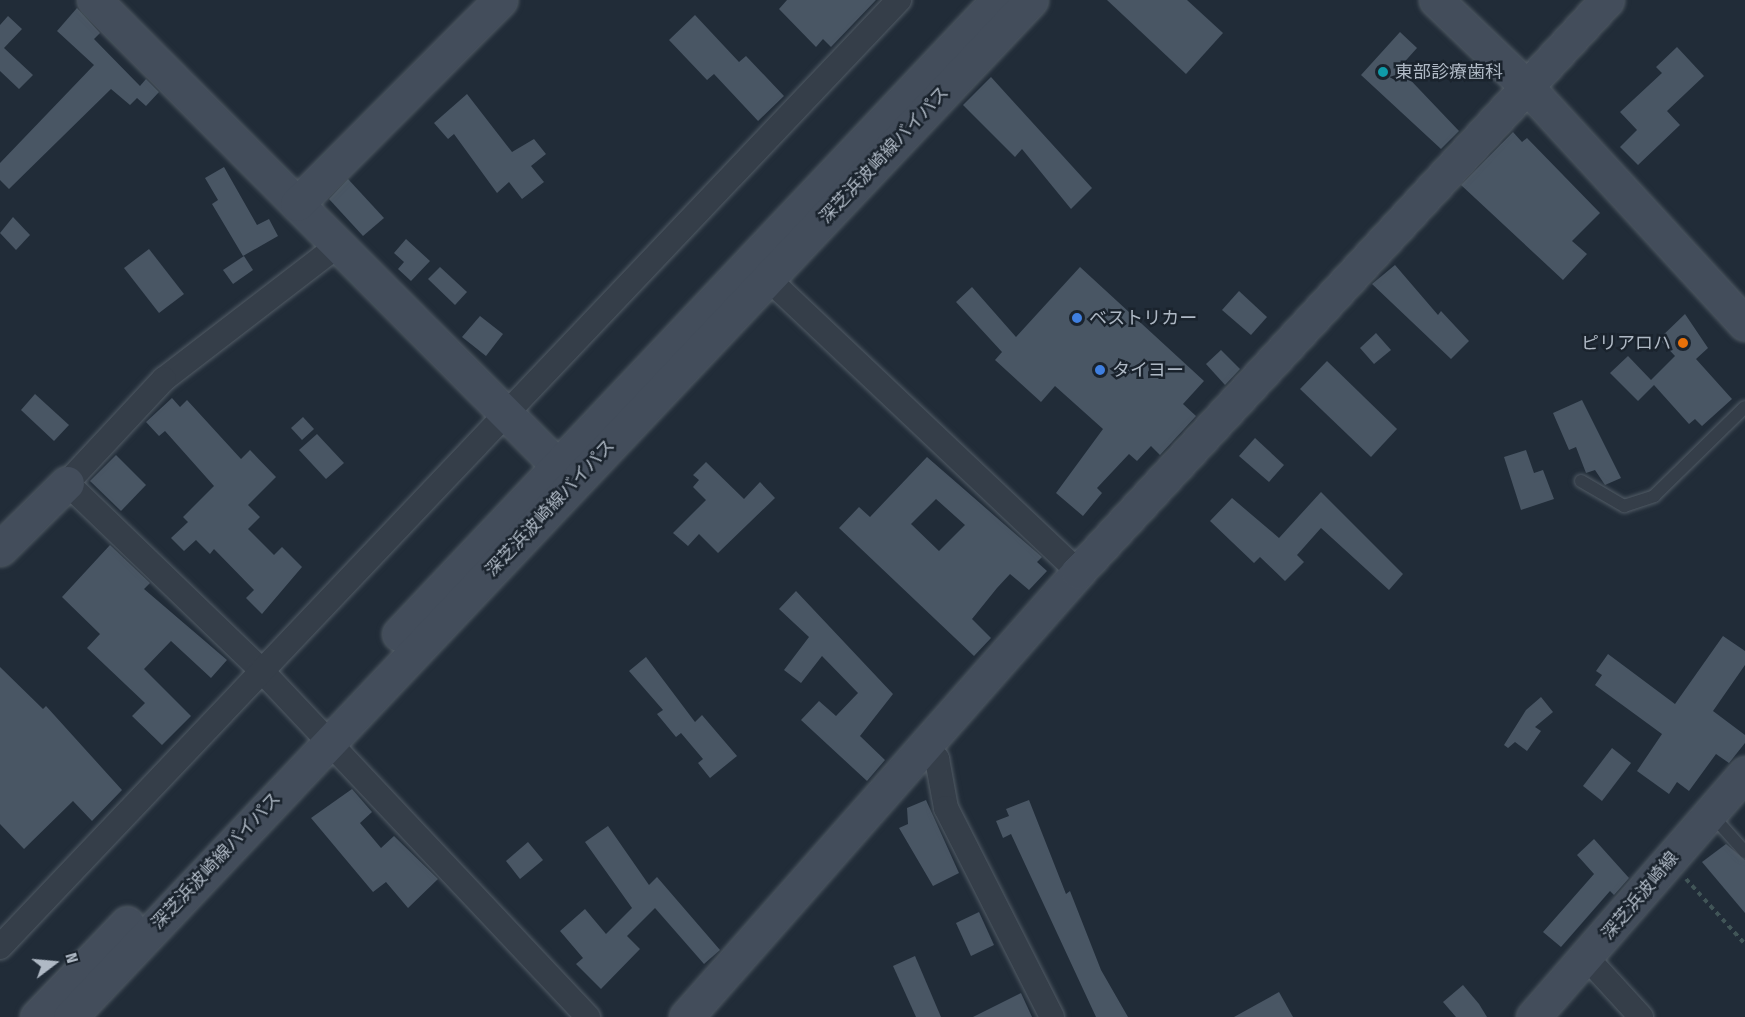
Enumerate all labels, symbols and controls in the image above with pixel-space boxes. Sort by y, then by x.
place label: 東部診療歯科 [1395,61,1503,83]
marker: 東部診療歯科 [1376,65,1390,79]
street label: 深芝浜波崎線バイパス [815,82,953,228]
place label: ベストリカー [1089,307,1197,329]
marker: ベストリカー [1070,311,1084,325]
place label: ピリアロハ [1581,332,1671,354]
marker: ピリアロハ [1676,336,1690,350]
place label: タイヨー [1112,359,1184,381]
marker: タイヨー [1093,363,1107,377]
street label: 深芝浜波崎線バイパス [481,435,619,581]
street label: 深芝浜波崎線バイパス [147,788,285,934]
street label: 深芝浜波崎線 [1597,848,1683,944]
north arrow [24,933,84,993]
text: N [61,951,82,965]

